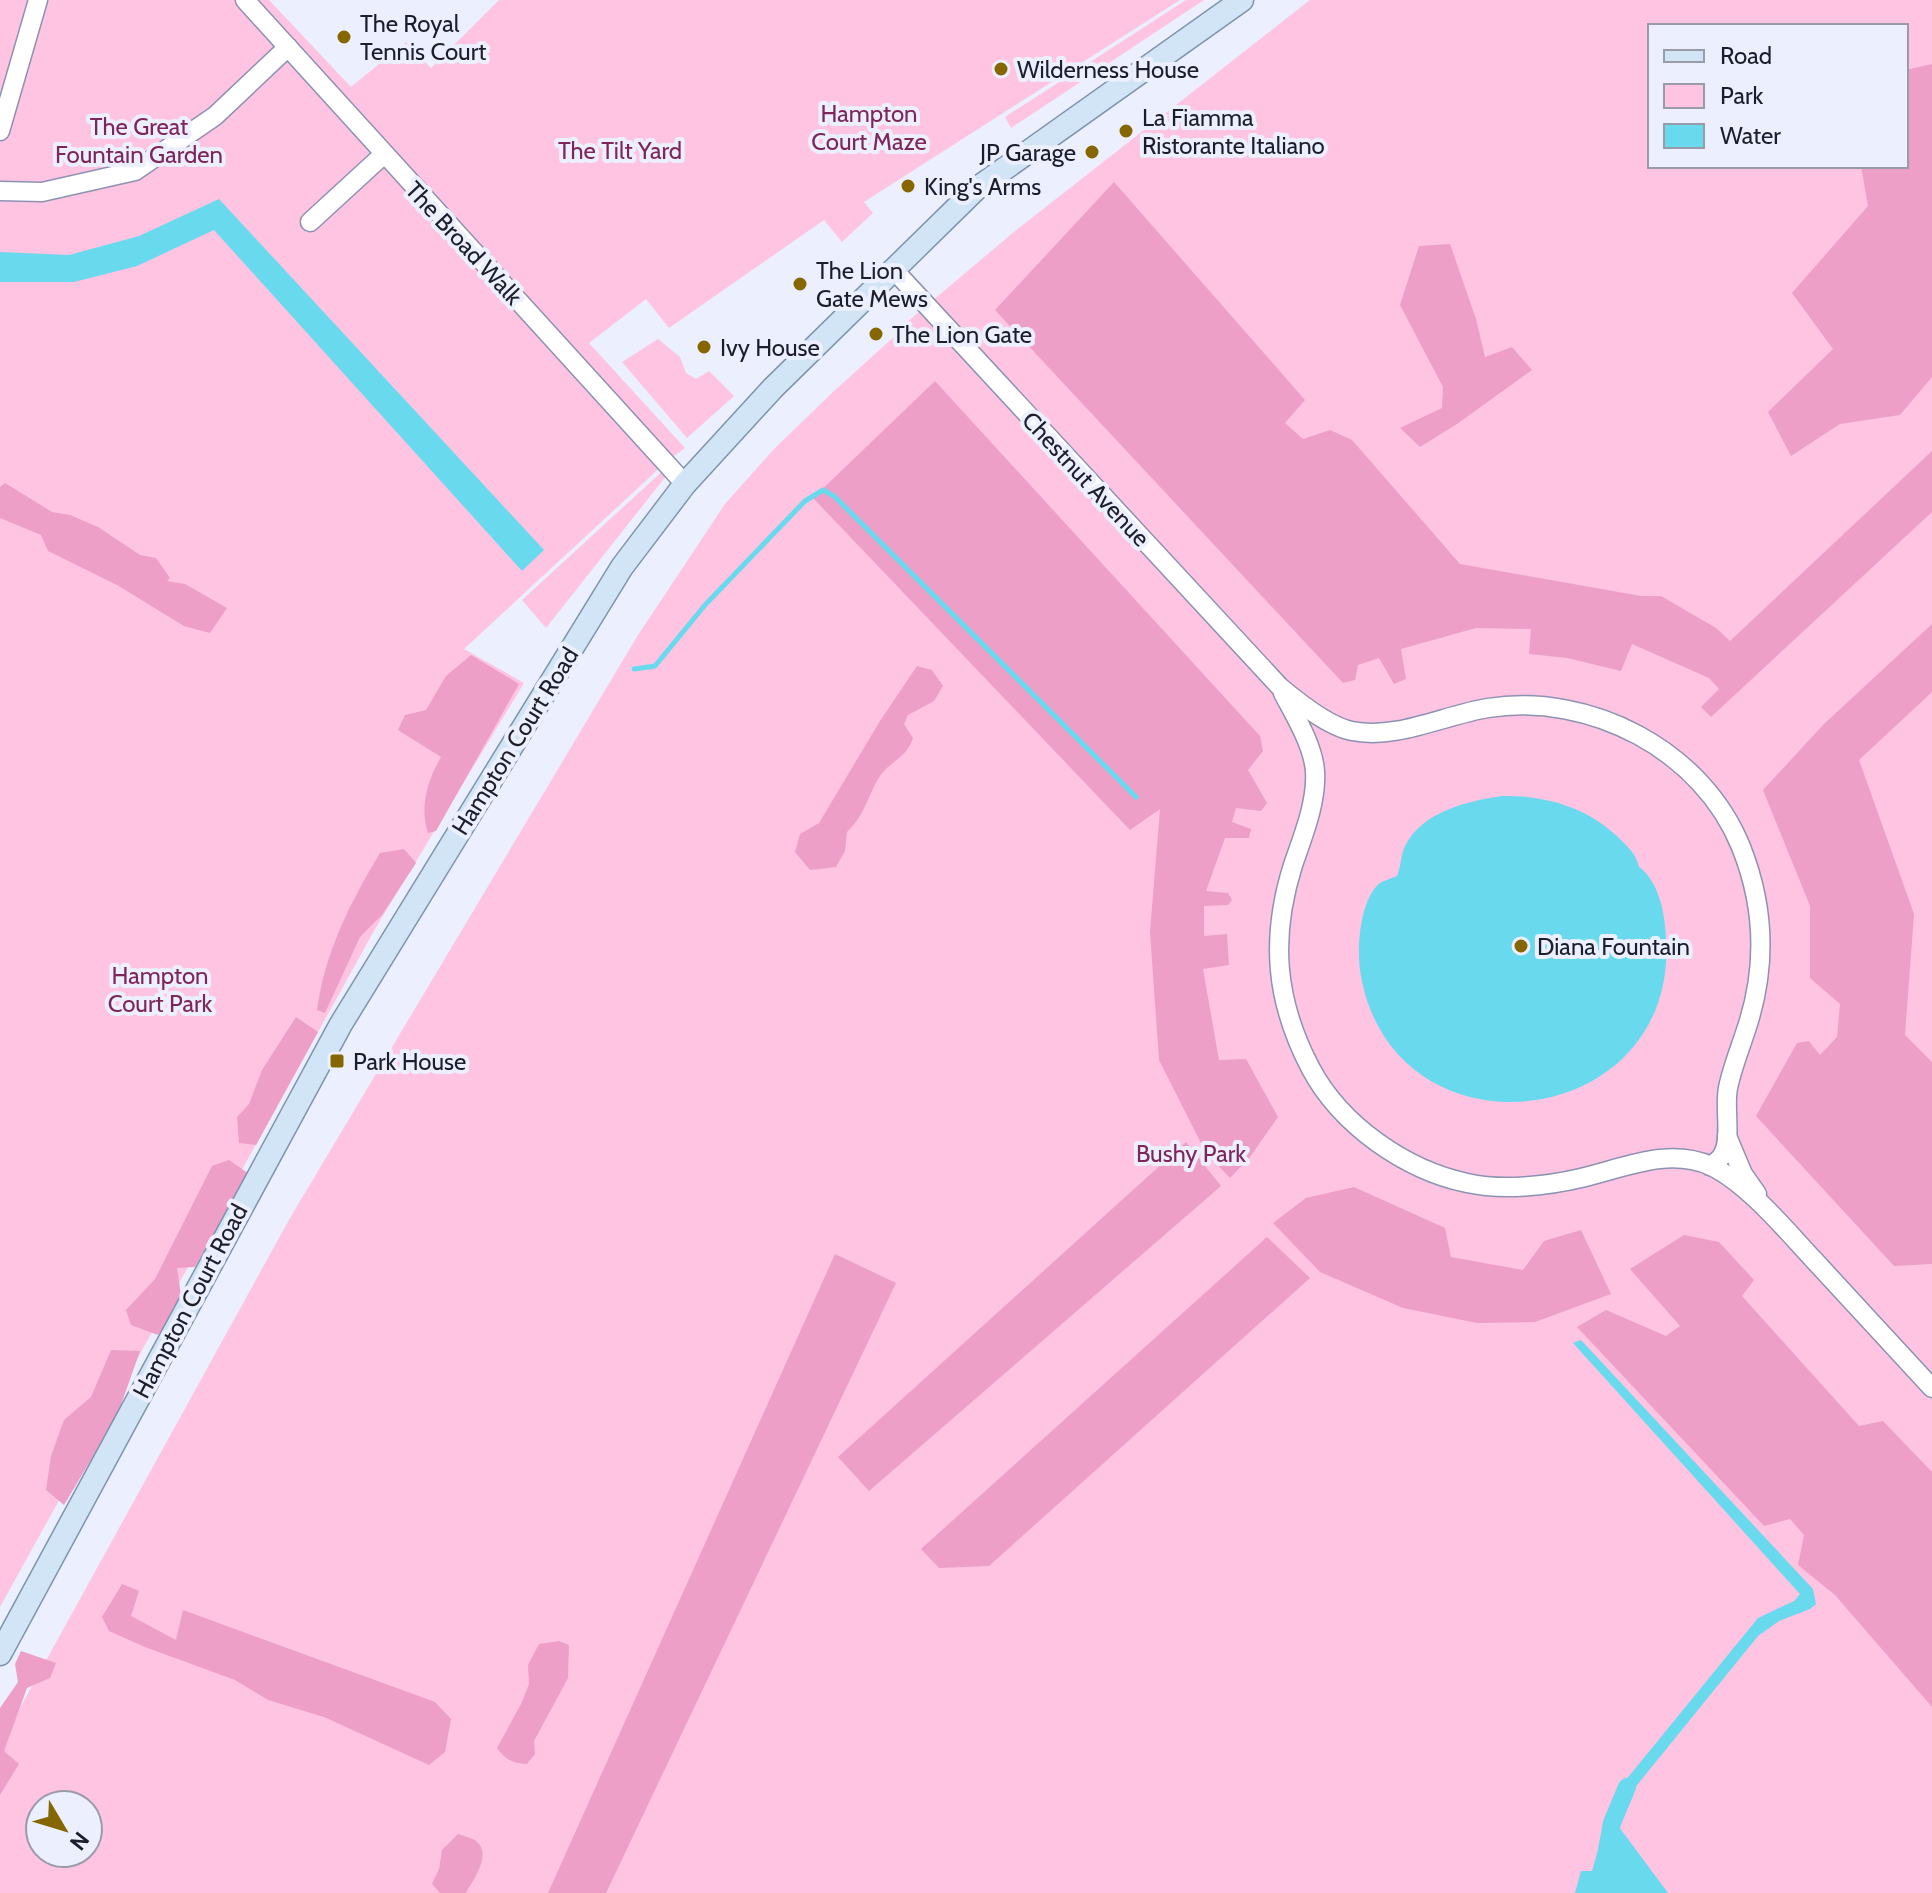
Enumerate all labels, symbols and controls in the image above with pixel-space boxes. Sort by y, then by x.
place label: The Royal Tennis Court [360,9,486,66]
legend [1648,24,1908,168]
marker: The Royal Tennis Court [335,28,353,46]
text: Road [1720,41,1772,70]
place label: Wilderness House [1017,55,1199,84]
marker: Wilderness House [992,60,1010,78]
text: Park [1720,81,1763,110]
park label: Hampton Court Maze [811,99,927,156]
place label: La Fiamma Ristorante Italiano [1142,103,1325,160]
park label: The Great Fountain Garden [55,112,223,169]
text: Water [1720,121,1781,150]
marker: La Fiamma Ristorante Italiano [1117,122,1135,140]
park label: The Tilt Yard [558,136,682,165]
place label: JP Garage [979,138,1076,167]
marker: JP Garage [1083,143,1101,161]
place label: King's Arms [924,172,1041,201]
street label: The Broad Walk [400,175,529,311]
marker: King's Arms [899,177,917,195]
place label: The Lion Gate Mews [816,256,928,313]
marker: The Lion Gate Mews [791,275,809,293]
place label: The Lion Gate [892,320,1032,349]
marker: The Lion Gate [867,325,885,343]
place label: Ivy House [720,333,820,362]
marker: Ivy House [695,338,713,356]
street label: Chestnut Avenue [1016,406,1156,552]
street label: Hampton Court Road [446,642,584,840]
place label: Diana Fountain [1537,932,1690,961]
marker: Diana Fountain [1512,937,1530,955]
park label: Hampton Court Park [108,961,213,1018]
place label: Park House [353,1047,466,1076]
marker: Park House [328,1052,346,1070]
park label: Bushy Park [1136,1139,1246,1168]
street label: Hampton Court Road [127,1199,253,1403]
north arrow [24,1789,104,1869]
text: N [64,1827,95,1855]

